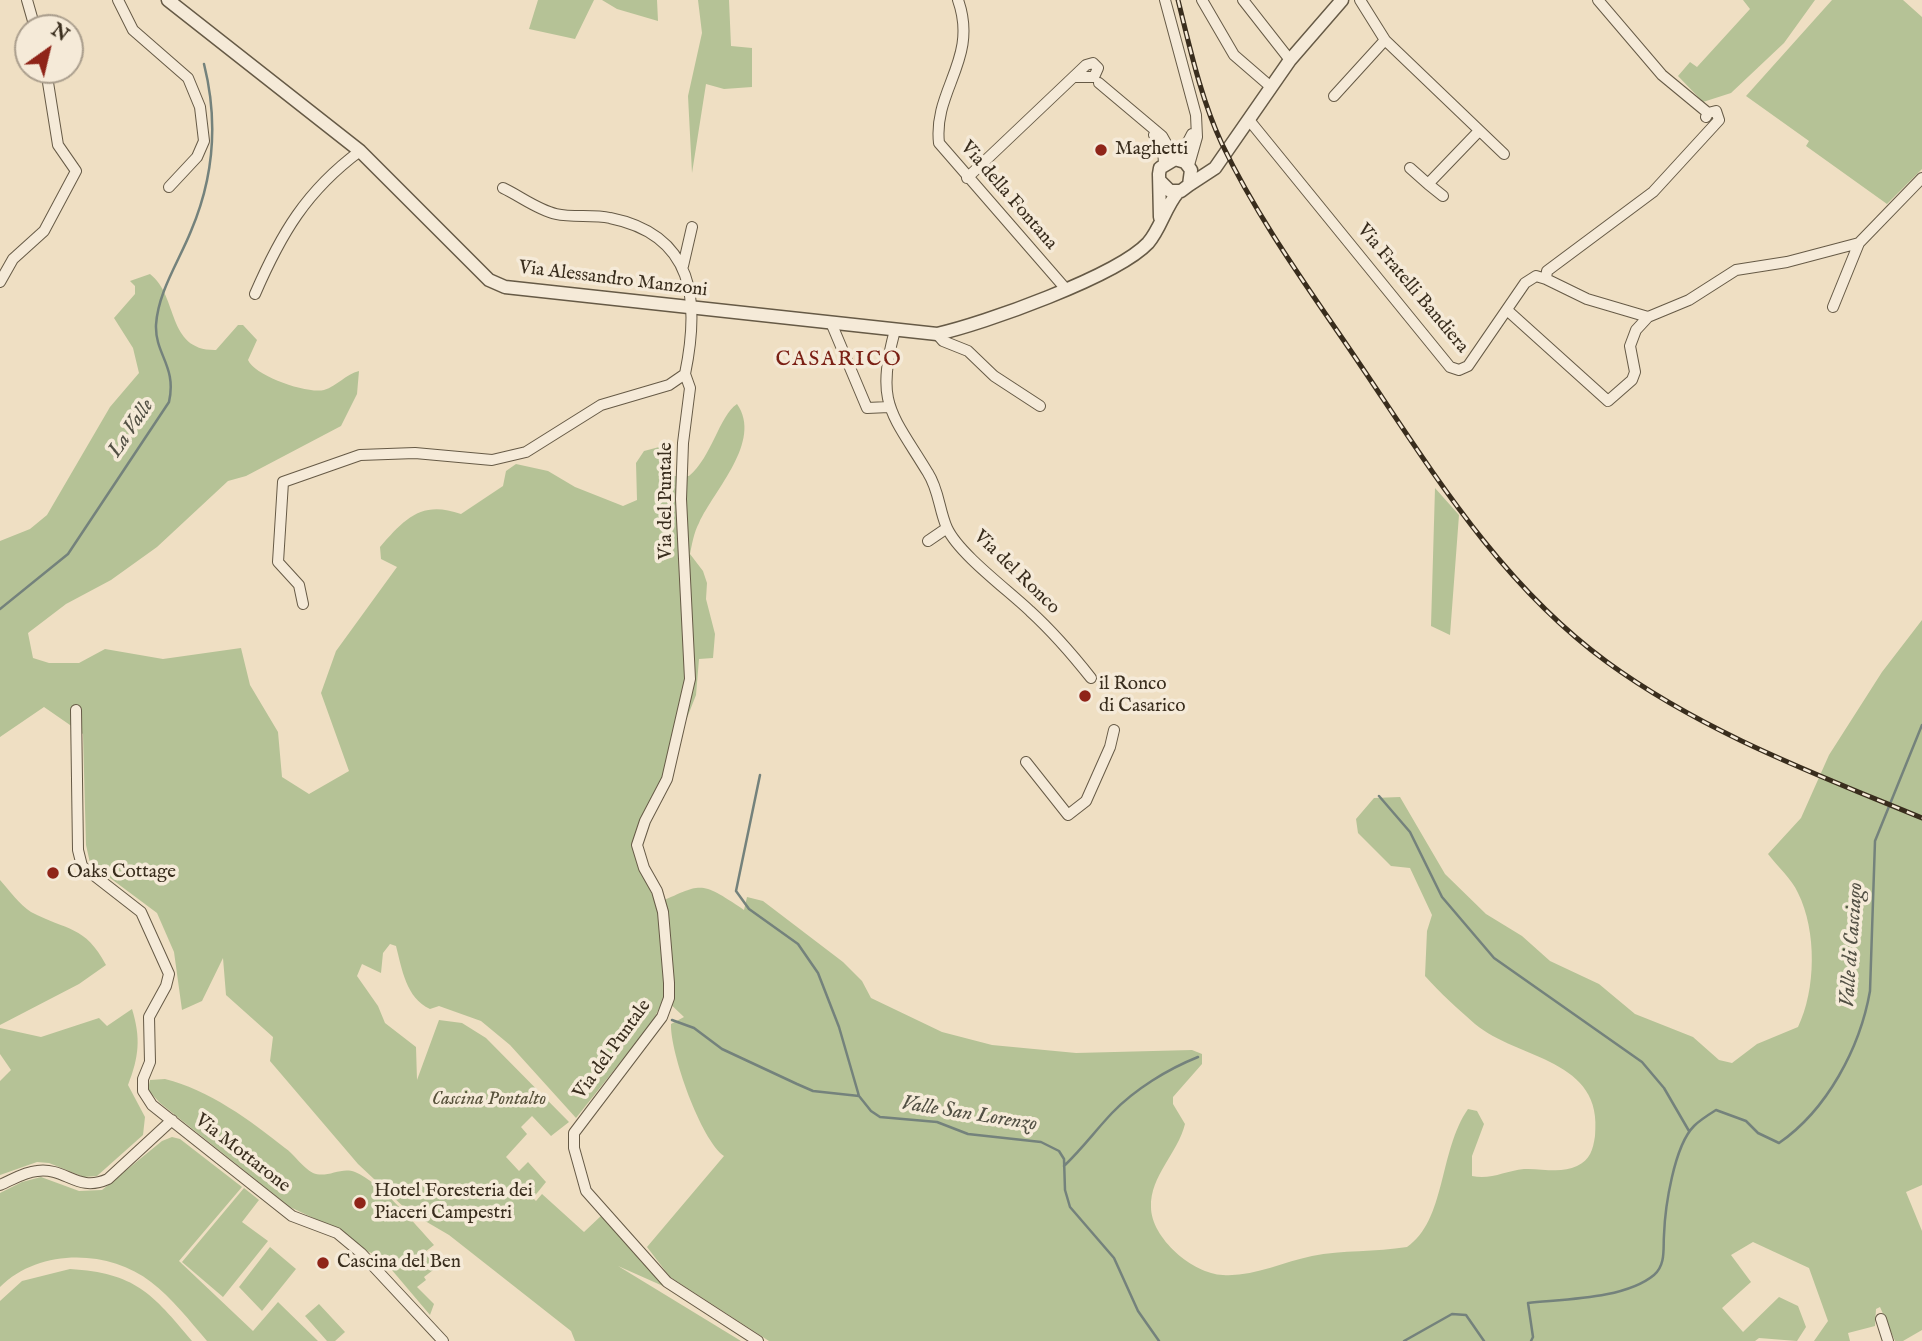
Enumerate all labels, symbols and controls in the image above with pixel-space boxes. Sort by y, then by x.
north arrow [14,14,84,84]
text: N [46,19,73,48]
street label: Via della Fontana [955,137,1061,255]
place label: Maghetti [1115,139,1188,161]
marker: Maghetti [1093,142,1109,158]
street label: Via Fratelli Bandiera [1351,220,1473,358]
street label: Via Alessandro Manzoni [517,257,709,303]
district label: CASARICO [776,348,902,374]
water label: La Valle [103,395,161,463]
street label: Via del Puntale [656,442,678,560]
street label: Via del Ronco [968,526,1064,620]
place label: il Ronco di Casarico [1099,674,1185,718]
marker: il Ronco di Casarico [1077,688,1093,704]
place label: Oaks Cottage [67,862,176,884]
marker: Oaks Cottage [45,865,61,881]
water label: Valle di Casciago [1836,882,1870,1008]
street label: Via del Puntale [569,996,657,1104]
park label: Cascina Pontalto [432,1089,546,1111]
water label: Valle San Lorenzo [899,1092,1039,1138]
street label: Via Mottarone [190,1110,294,1198]
place label: Hotel Foresteria dei Piaceri Campestri [374,1181,533,1225]
marker: Hotel Foresteria dei Piaceri Campestri [352,1195,368,1211]
place label: Cascina del Ben [337,1252,461,1274]
marker: Cascina del Ben [315,1255,331,1271]

